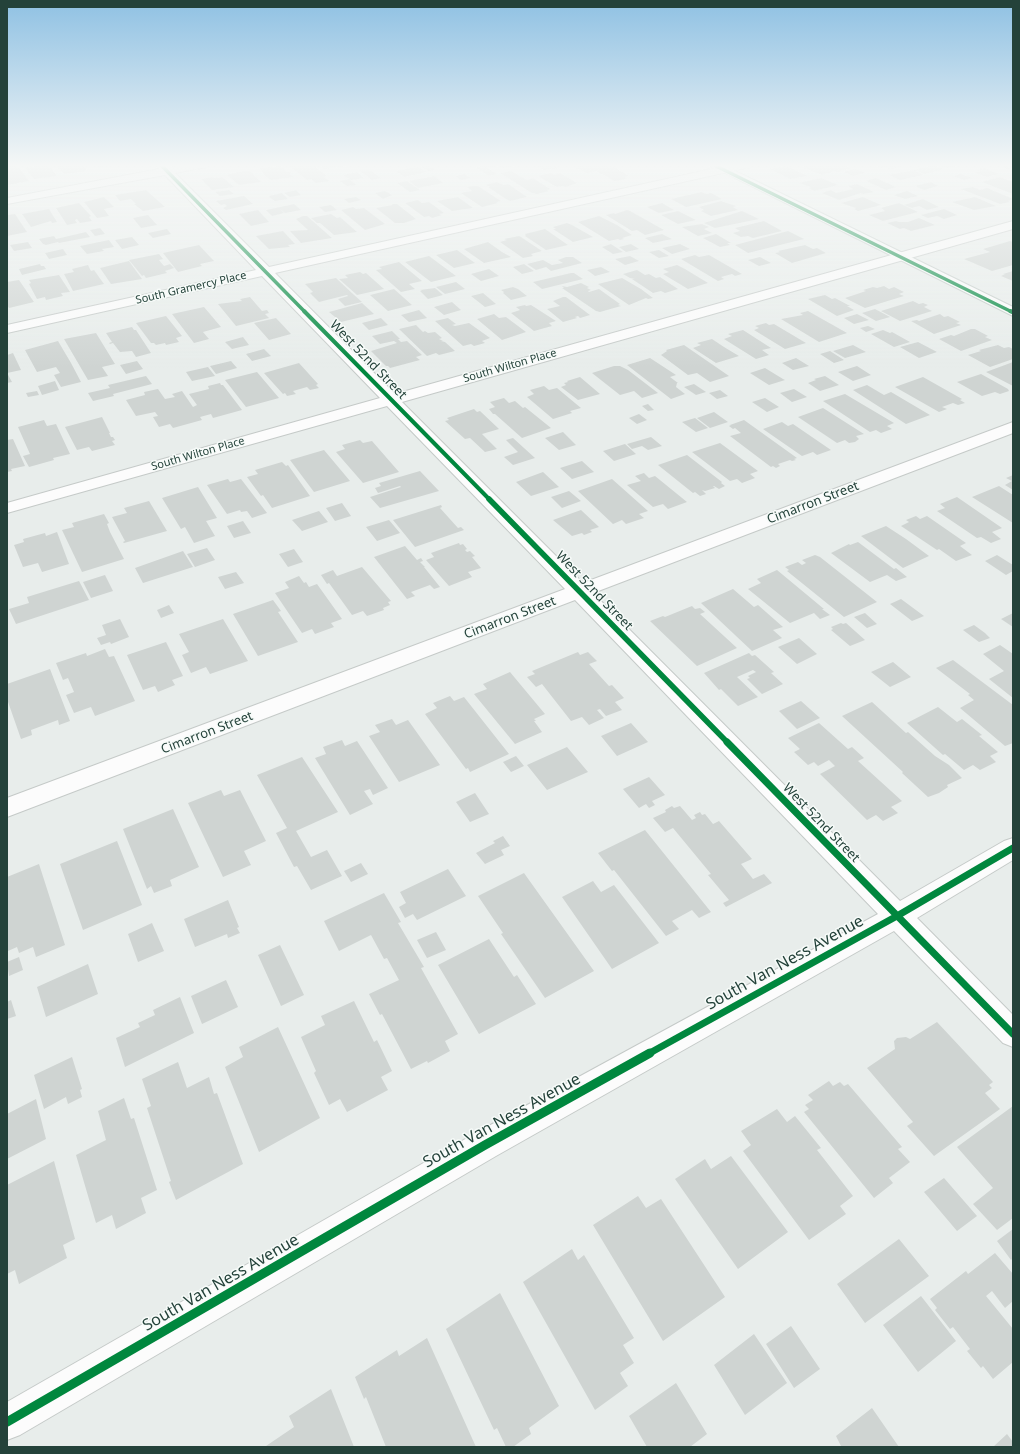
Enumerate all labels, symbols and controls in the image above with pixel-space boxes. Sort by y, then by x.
street label: South Gramercy Place [134,269,248,307]
street label: West 52nd Street [326,317,410,403]
street label: South Wilton Place [462,346,558,386]
street label: South Wilton Place [150,434,246,474]
street label: Cimarron Street [765,478,861,528]
street label: West 52nd Street [552,548,636,634]
street label: Cimarron Street [462,593,558,643]
street label: Cimarron Street [159,708,255,758]
street label: West 52nd Street [779,780,863,866]
street label: South Van Ness Avenue [703,912,867,1014]
street label: South Van Ness Avenue [420,1070,584,1172]
street label: South Van Ness Avenue [139,1230,303,1336]

